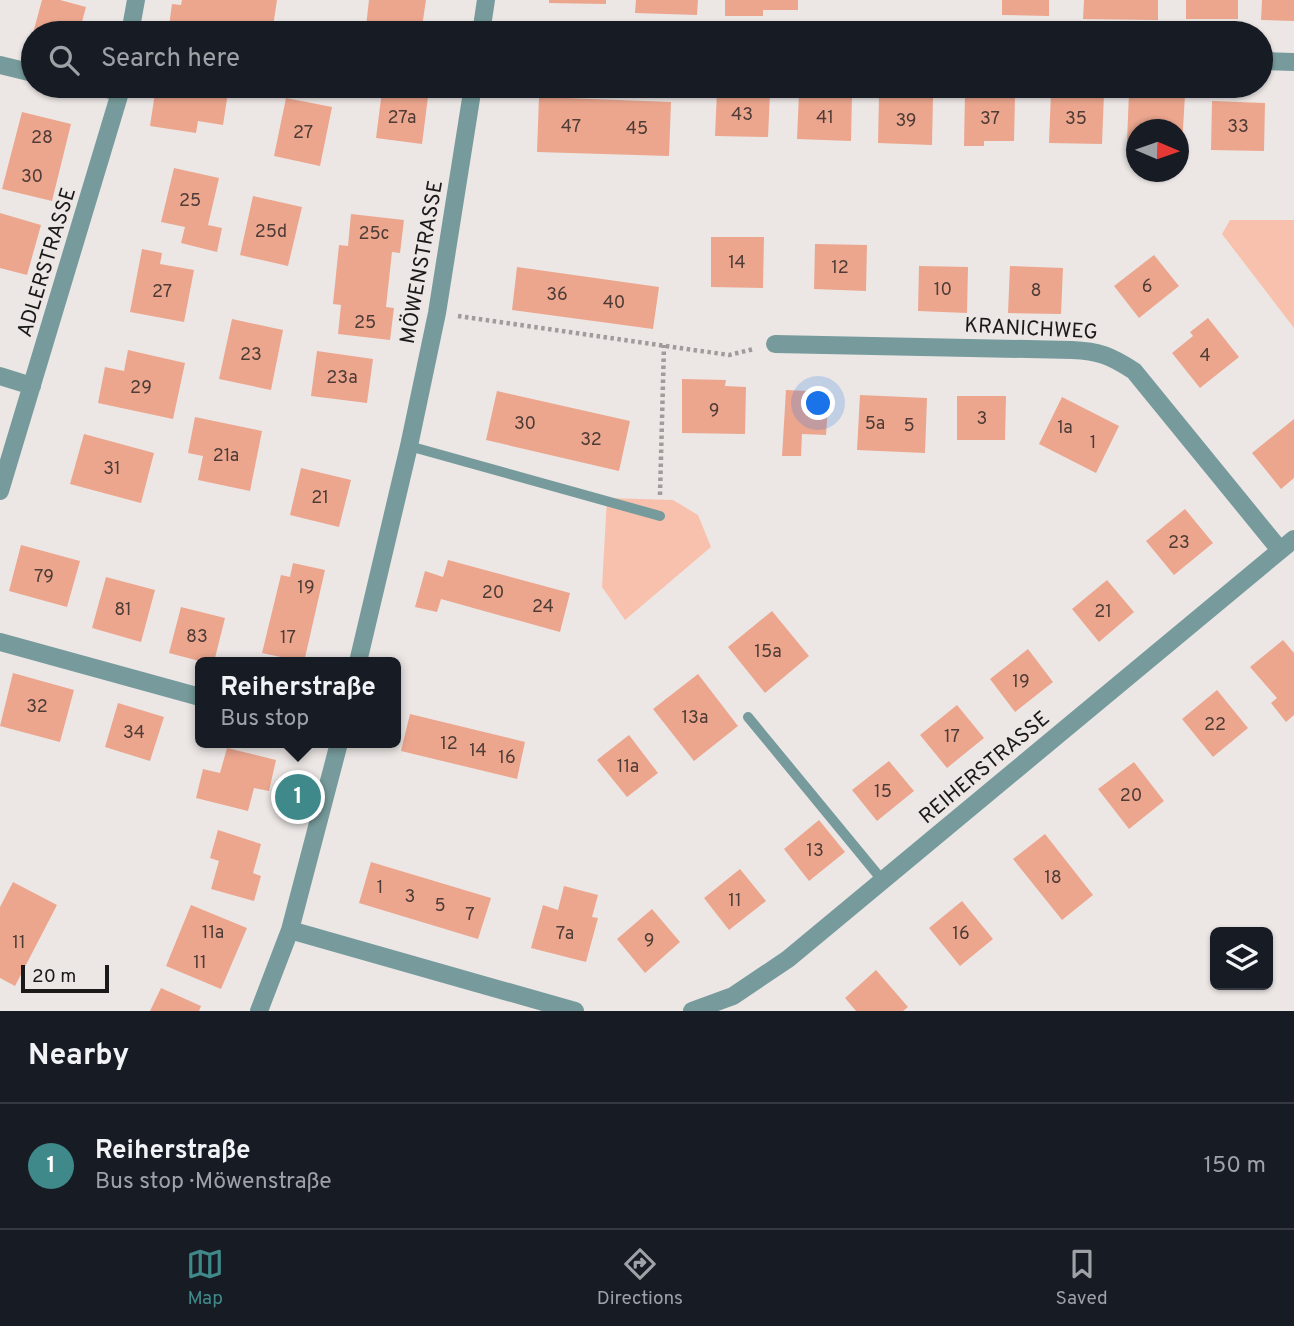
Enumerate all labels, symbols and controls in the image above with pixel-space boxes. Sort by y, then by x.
search box [21,21,1273,98]
icon: search [45,41,83,79]
text: Search here [101,43,240,76]
house number: 43 [731,104,753,127]
house number: 27a [387,107,417,130]
house number: 41 [816,107,834,130]
house number: 37 [980,108,1000,131]
house number: 35 [1065,108,1087,131]
house number: 39 [895,110,917,133]
house number: 47 [561,116,581,139]
house number: 33 [1227,116,1249,139]
house number: 45 [626,118,648,141]
north arrow [1126,119,1189,182]
house number: 27 [293,122,313,145]
house number: 28 [31,127,53,150]
house number: 30 [21,166,43,189]
street label: MÖWENSTRASSE [395,178,450,346]
street label: ADLERSTRASSE [12,184,83,341]
house number: 25 [179,190,201,213]
house number: 25d [255,221,287,244]
house number: 25c [358,223,390,246]
house number: 14 [728,252,746,275]
house number: 12 [831,257,849,280]
house number: 6 [1142,276,1152,299]
house number: 10 [934,279,952,302]
house number: 8 [1031,280,1042,303]
house number: 27 [152,281,172,304]
house number: 36 [546,284,568,307]
house number: 40 [603,292,625,315]
house number: 25 [354,312,376,335]
street label: KRANICHWEG [964,313,1098,346]
house number: 23 [240,344,262,367]
house number: 4 [1199,345,1211,368]
house number: 23a [326,367,358,390]
house number: 29 [130,377,152,400]
your location [801,386,835,420]
house number: 9 [709,400,719,423]
house number: 3 [977,408,987,431]
house number: 30 [514,413,536,436]
house number: 5a [865,413,885,436]
house number: 5 [903,415,915,438]
house number: 1a [1057,417,1073,440]
house number: 32 [580,429,602,452]
house number: 1 [1090,432,1096,455]
house number: 21a [213,445,239,468]
house number: 31 [103,458,121,481]
house number: 21 [311,487,329,510]
house number: 23 [1168,532,1190,555]
house number: 79 [34,566,54,589]
house number: 19 [297,577,315,600]
house number: 20 [482,582,504,605]
house number: 24 [532,596,554,619]
house number: 81 [114,599,132,622]
house number: 21 [1094,601,1112,624]
house number: 83 [186,626,208,649]
house number: 17 [280,627,296,650]
house number: 15a [754,641,782,664]
popup [195,657,401,748]
house number: 19 [1012,671,1030,694]
text: Reiherstraße [220,672,376,705]
house number: 32 [26,696,48,719]
text: Bus stop [220,705,309,734]
street label: REIHERSTRASSE [914,706,1056,831]
house number: 13a [681,707,709,730]
house number: 22 [1204,714,1226,737]
house number: 34 [123,722,145,745]
house number: 17 [944,726,960,749]
house number: 12 [440,733,458,756]
house number: 14 [469,740,487,763]
house number: 16 [498,747,516,770]
house number: 11a [617,756,639,779]
pin: 1 [275,771,321,823]
house number: 15 [874,781,892,804]
house number: 20 [1120,785,1142,808]
house number: 13 [806,840,824,863]
house number: 18 [1044,867,1062,890]
house number: 1 [377,877,383,900]
house number: 3 [405,886,415,909]
house number: 11 [728,890,742,913]
house number: 5 [434,895,446,918]
house number: 7 [465,904,475,927]
house number: 11a [202,922,224,945]
house number: 7a [556,923,574,946]
house number: 16 [952,923,970,946]
map controls [1210,927,1273,990]
button: layers [1210,927,1273,990]
house number: 9 [644,930,654,953]
house number: 11 [12,932,26,955]
house number: 11 [193,952,207,975]
scale bar [21,962,108,994]
text: 20 m [32,965,76,989]
text: Nearby [28,1038,129,1075]
text: Reiherstraße [95,1135,251,1168]
text: 1 [46,1152,56,1181]
text: 150 m [1204,1152,1266,1181]
text: Bus stop · Möwenstraße [95,1168,332,1197]
tab: Map [186,1245,224,1311]
tab: Directions [597,1245,683,1311]
tab: Saved [1056,1245,1108,1311]

